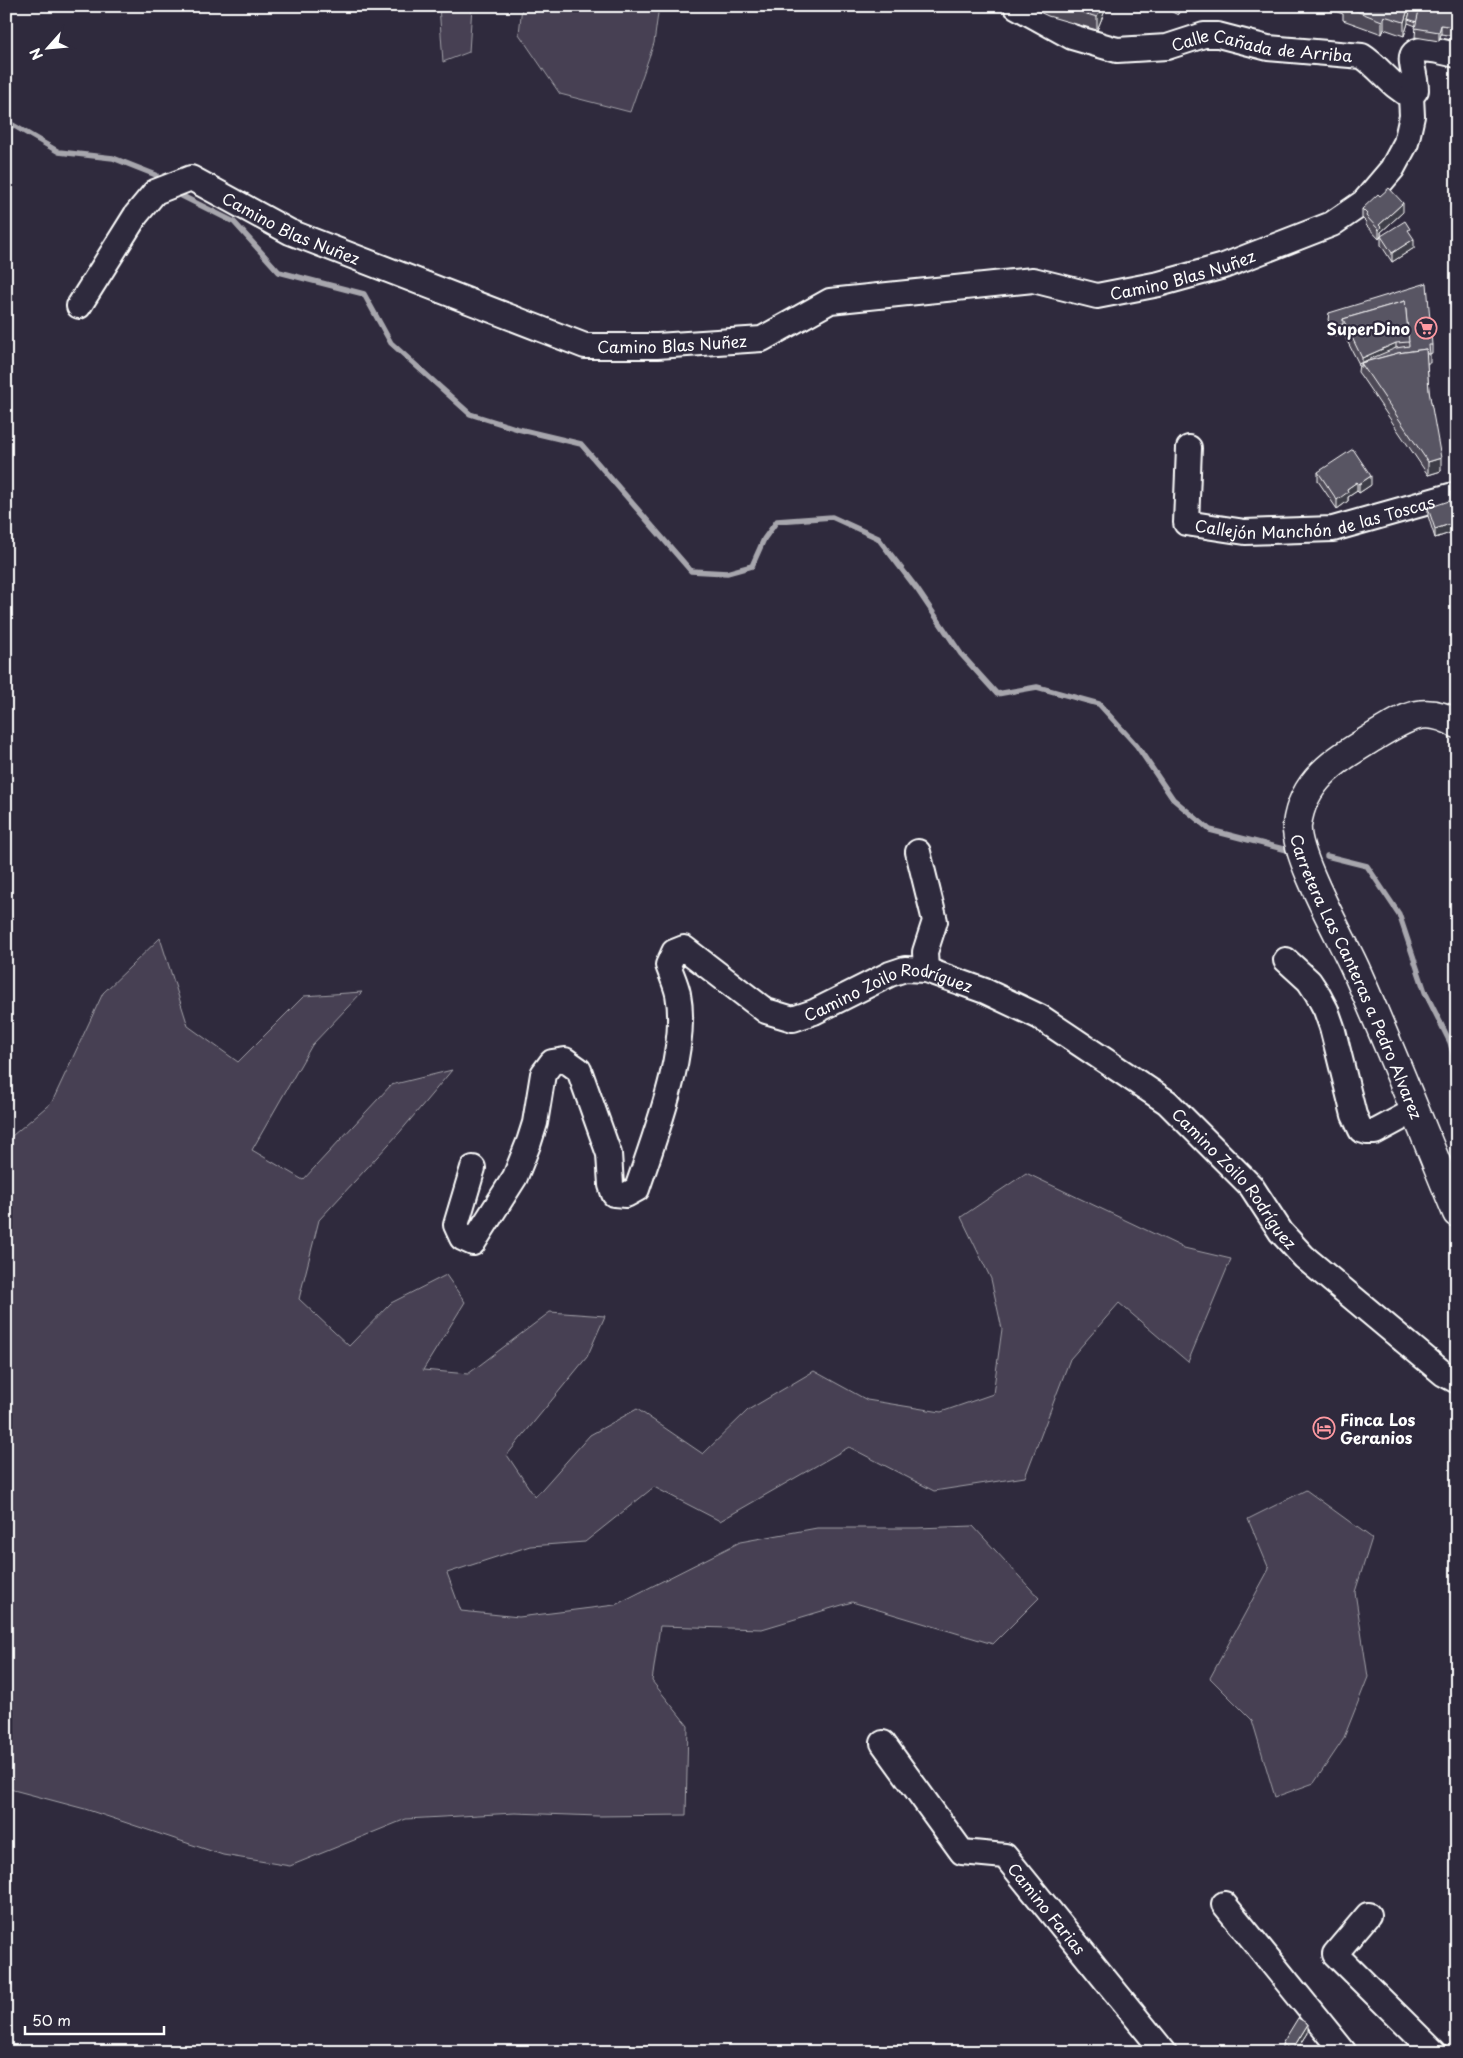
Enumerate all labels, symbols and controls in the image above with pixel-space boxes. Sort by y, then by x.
north arrow [22,22,72,72]
street label: Calle Cañada de Arriba [1168,22,1353,67]
text: N [24,44,48,64]
street label: Camino Blas Nuñez [218,185,364,270]
street label: Camino Blas Nuñez [1108,243,1259,305]
place label: SuperDino [1327,316,1410,340]
supermarket icon: SuperDino [1414,316,1438,340]
street label: Camino Blas Nuñez [597,328,748,358]
street label: Callejón Manchón de las Toscas [1193,489,1437,544]
street label: Carretera Las Canteras a Pedro Alvarez [1285,832,1429,1123]
street label: Camino Zoilo Rodríguez [801,957,976,1027]
street label: Camino Zoilo Rodríguez [1167,1102,1303,1254]
place label: Finca Los Geranios [1340,1407,1416,1449]
hotel icon: Finca Los Geranios [1312,1416,1336,1440]
street label: Camino Farias [1003,1857,1092,1959]
scale bar [25,2003,164,2035]
text: 50 m [32,2008,71,2031]

